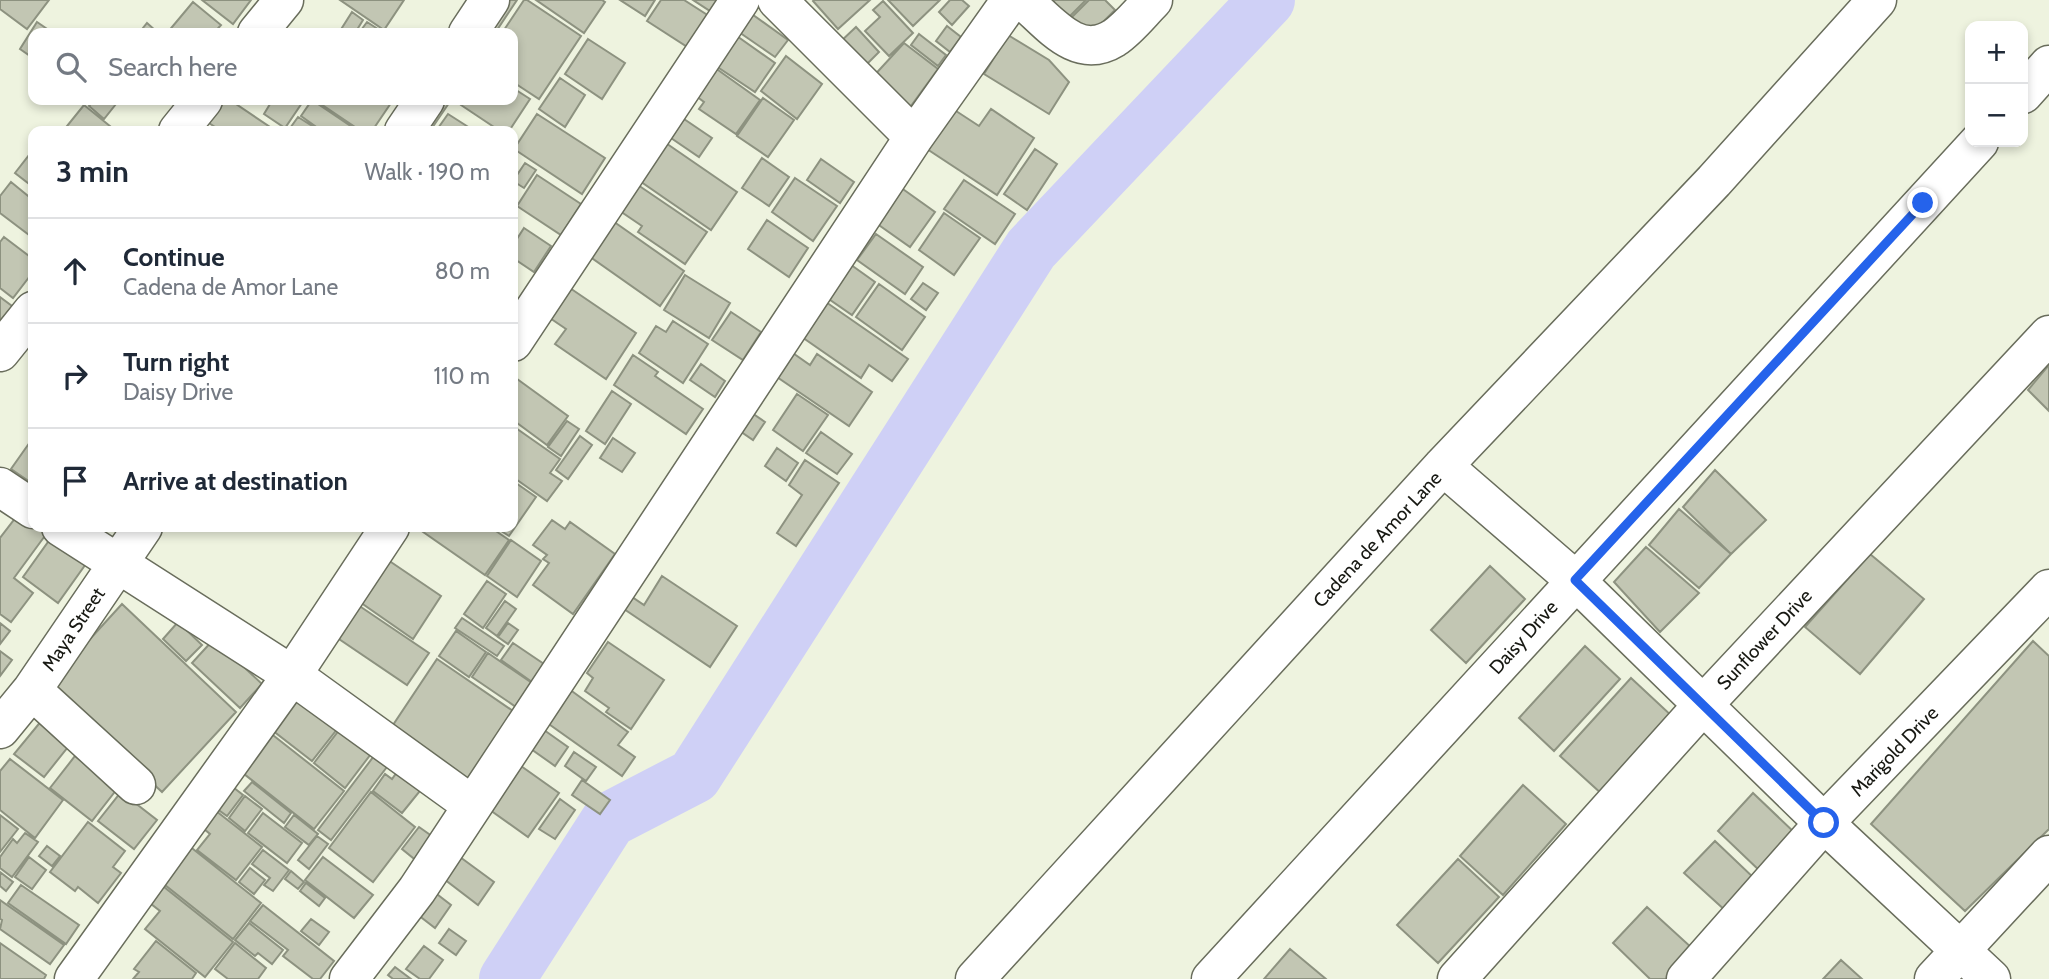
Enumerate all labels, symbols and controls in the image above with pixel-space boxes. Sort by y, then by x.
map controls [1965,21,2028,147]
button: + [1965,21,2028,84]
search box [28,28,518,105]
icon: search [52,48,90,86]
text: Search here [108,51,237,83]
button: − [1965,84,2028,147]
text: 3 min [56,153,129,190]
text: Walk · 190 m [365,158,490,186]
route end [1907,187,1938,218]
text: Continue [123,241,225,273]
icon: ahead [56,252,94,290]
text: 80 m [435,257,490,285]
text: Cadena de Amor Lane [123,273,338,301]
text: Turn right [123,346,229,378]
icon: right [56,357,94,395]
text: 110 m [434,362,490,390]
text: Daisy Drive [123,378,233,406]
icon: arrive [56,462,94,500]
text: Arrive at destination [123,465,348,497]
street label: Cadena de Amor Lane [1308,466,1447,612]
street label: Maya Street [37,583,110,675]
street label: Sunflower Drive [1712,584,1817,694]
street label: Daisy Drive [1484,596,1563,679]
street label: Marigold Drive [1846,701,1943,801]
route start [1808,807,1839,838]

